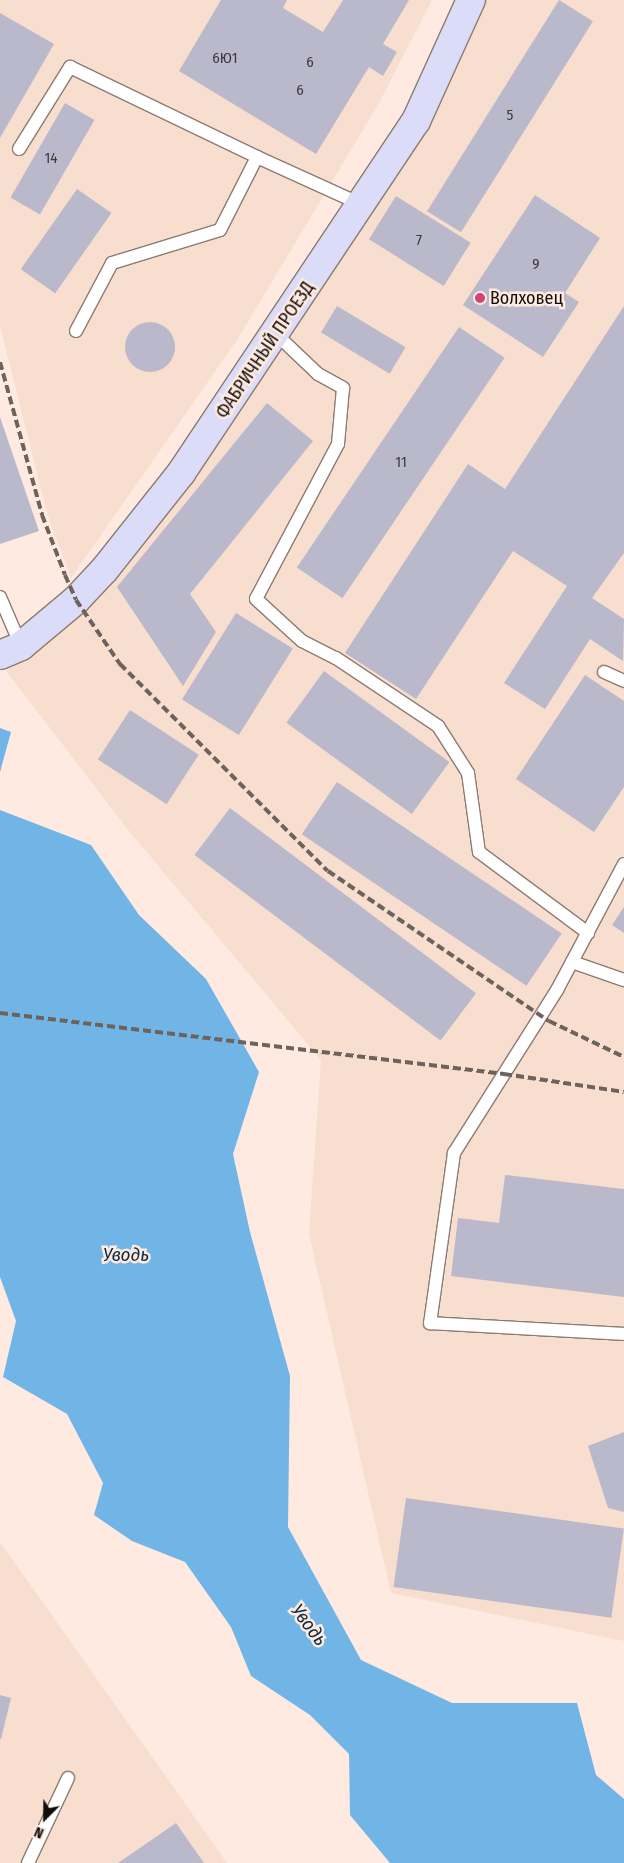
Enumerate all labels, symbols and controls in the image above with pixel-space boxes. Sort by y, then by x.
house number: 6Ю1 [212,50,238,68]
house number: 6 [306,54,314,72]
house number: 6 [296,82,304,100]
house number: 5 [507,107,513,125]
house number: 14 [44,150,58,168]
house number: 7 [416,232,422,250]
house number: 9 [532,256,540,274]
street label: ФАБРИЧНЫЙ ПРОЕЗД [211,278,319,422]
place label: Волховец [490,287,563,309]
marker: Волховец [474,292,486,304]
house number: 11 [395,454,407,472]
water label: Уводь [103,1244,149,1266]
water label: Уводь [286,1600,332,1650]
north arrow [20,1793,70,1843]
text: N [32,1823,46,1842]

